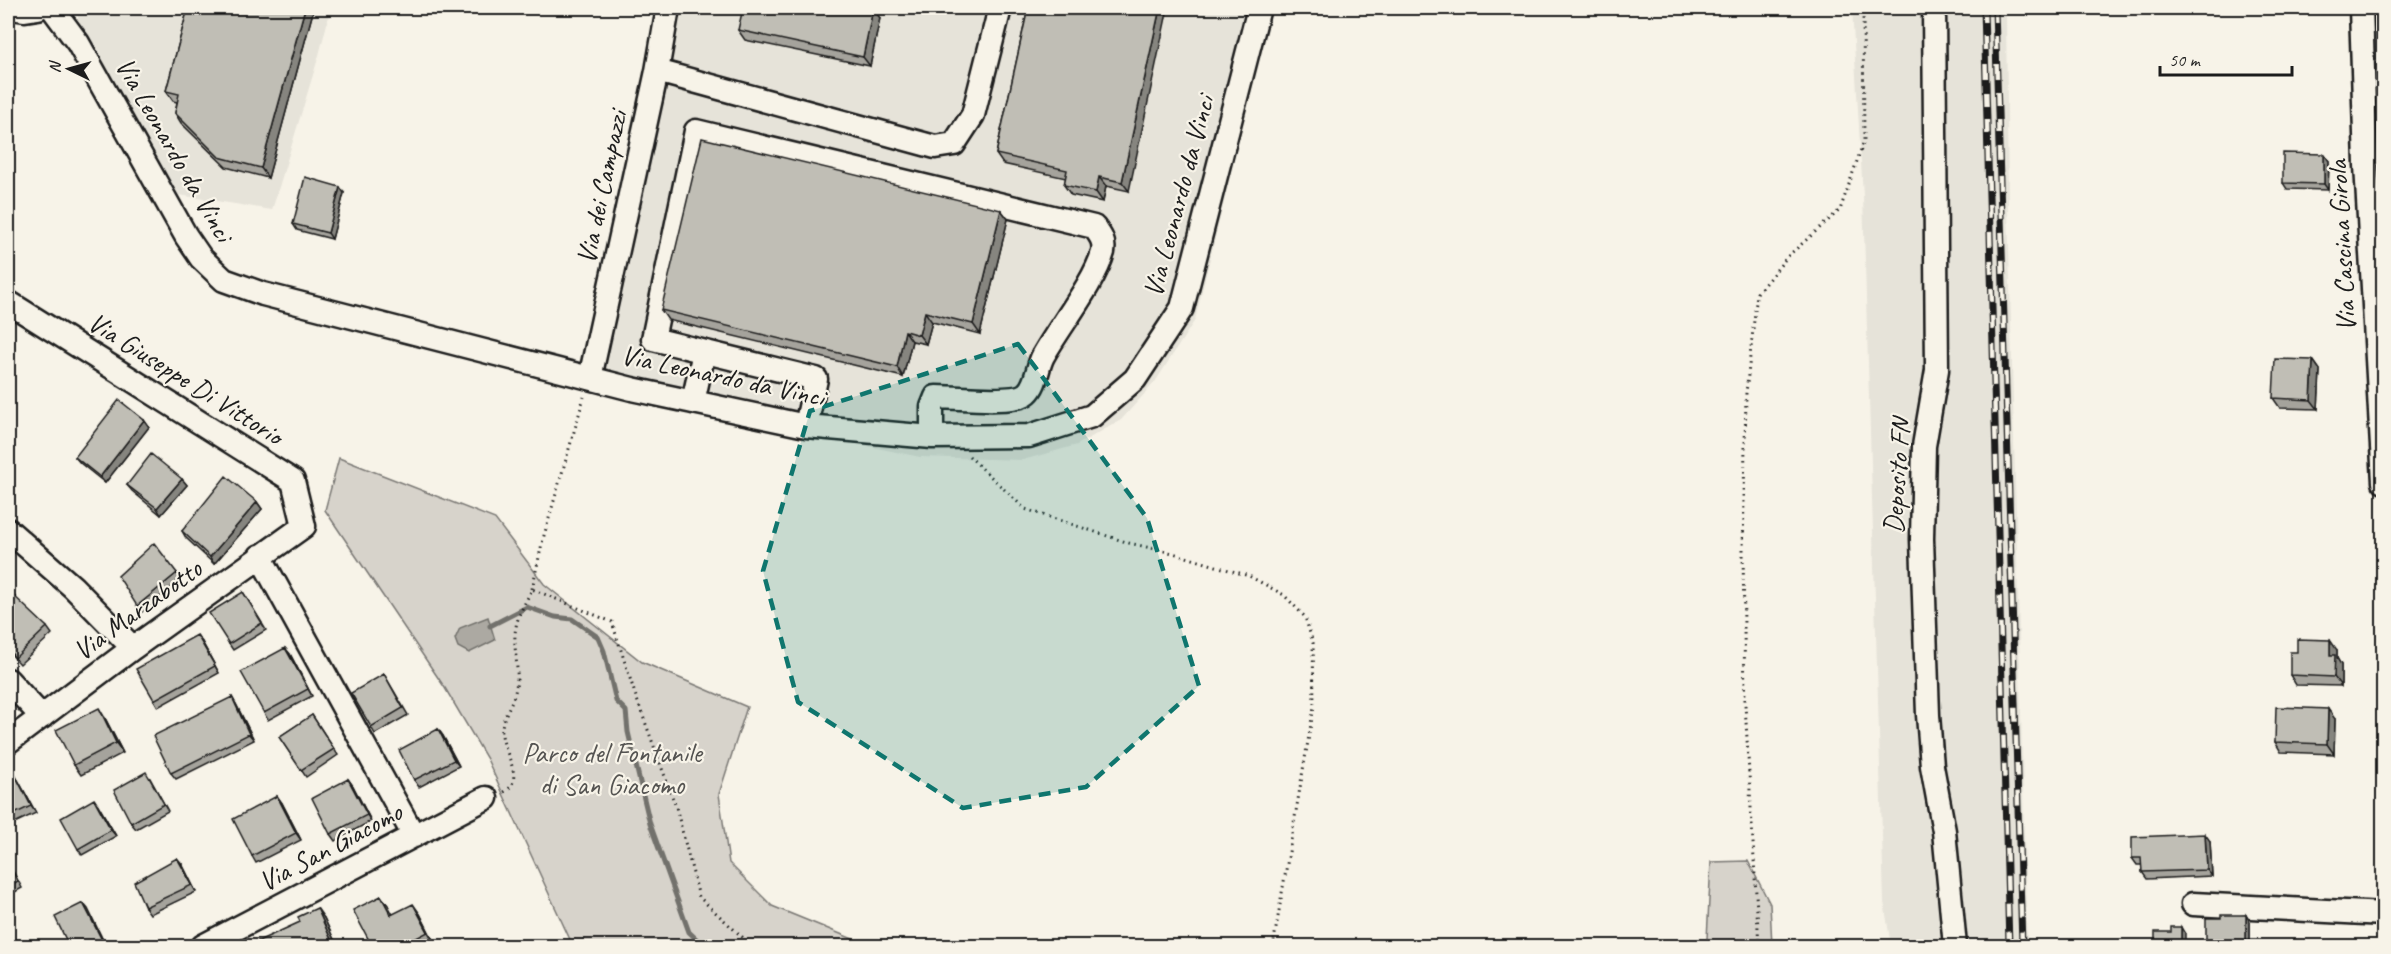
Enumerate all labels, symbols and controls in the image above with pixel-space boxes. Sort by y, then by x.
north arrow [39,39,99,99]
scale bar [2160,39,2292,77]
text: 50 m [2169,49,2202,71]
street label: Via Leonardo da Vinci [108,51,243,251]
text: N [45,59,66,74]
street label: Via Leonardo da Vinci [1135,88,1223,300]
street label: Via dei Campazzi [568,104,636,267]
street label: Via Cascina Girola [2319,157,2363,333]
street label: Via Giuseppe Di Vittorio [82,304,292,454]
street label: Via Leonardo da Vinci [618,337,831,415]
street label: Deposito FN [1875,413,1918,535]
street label: Via Marzabotto [66,550,210,668]
park label: Parco del Fontanile di San Giacomo [522,735,703,802]
street label: Via San Giacomo [253,793,410,899]

